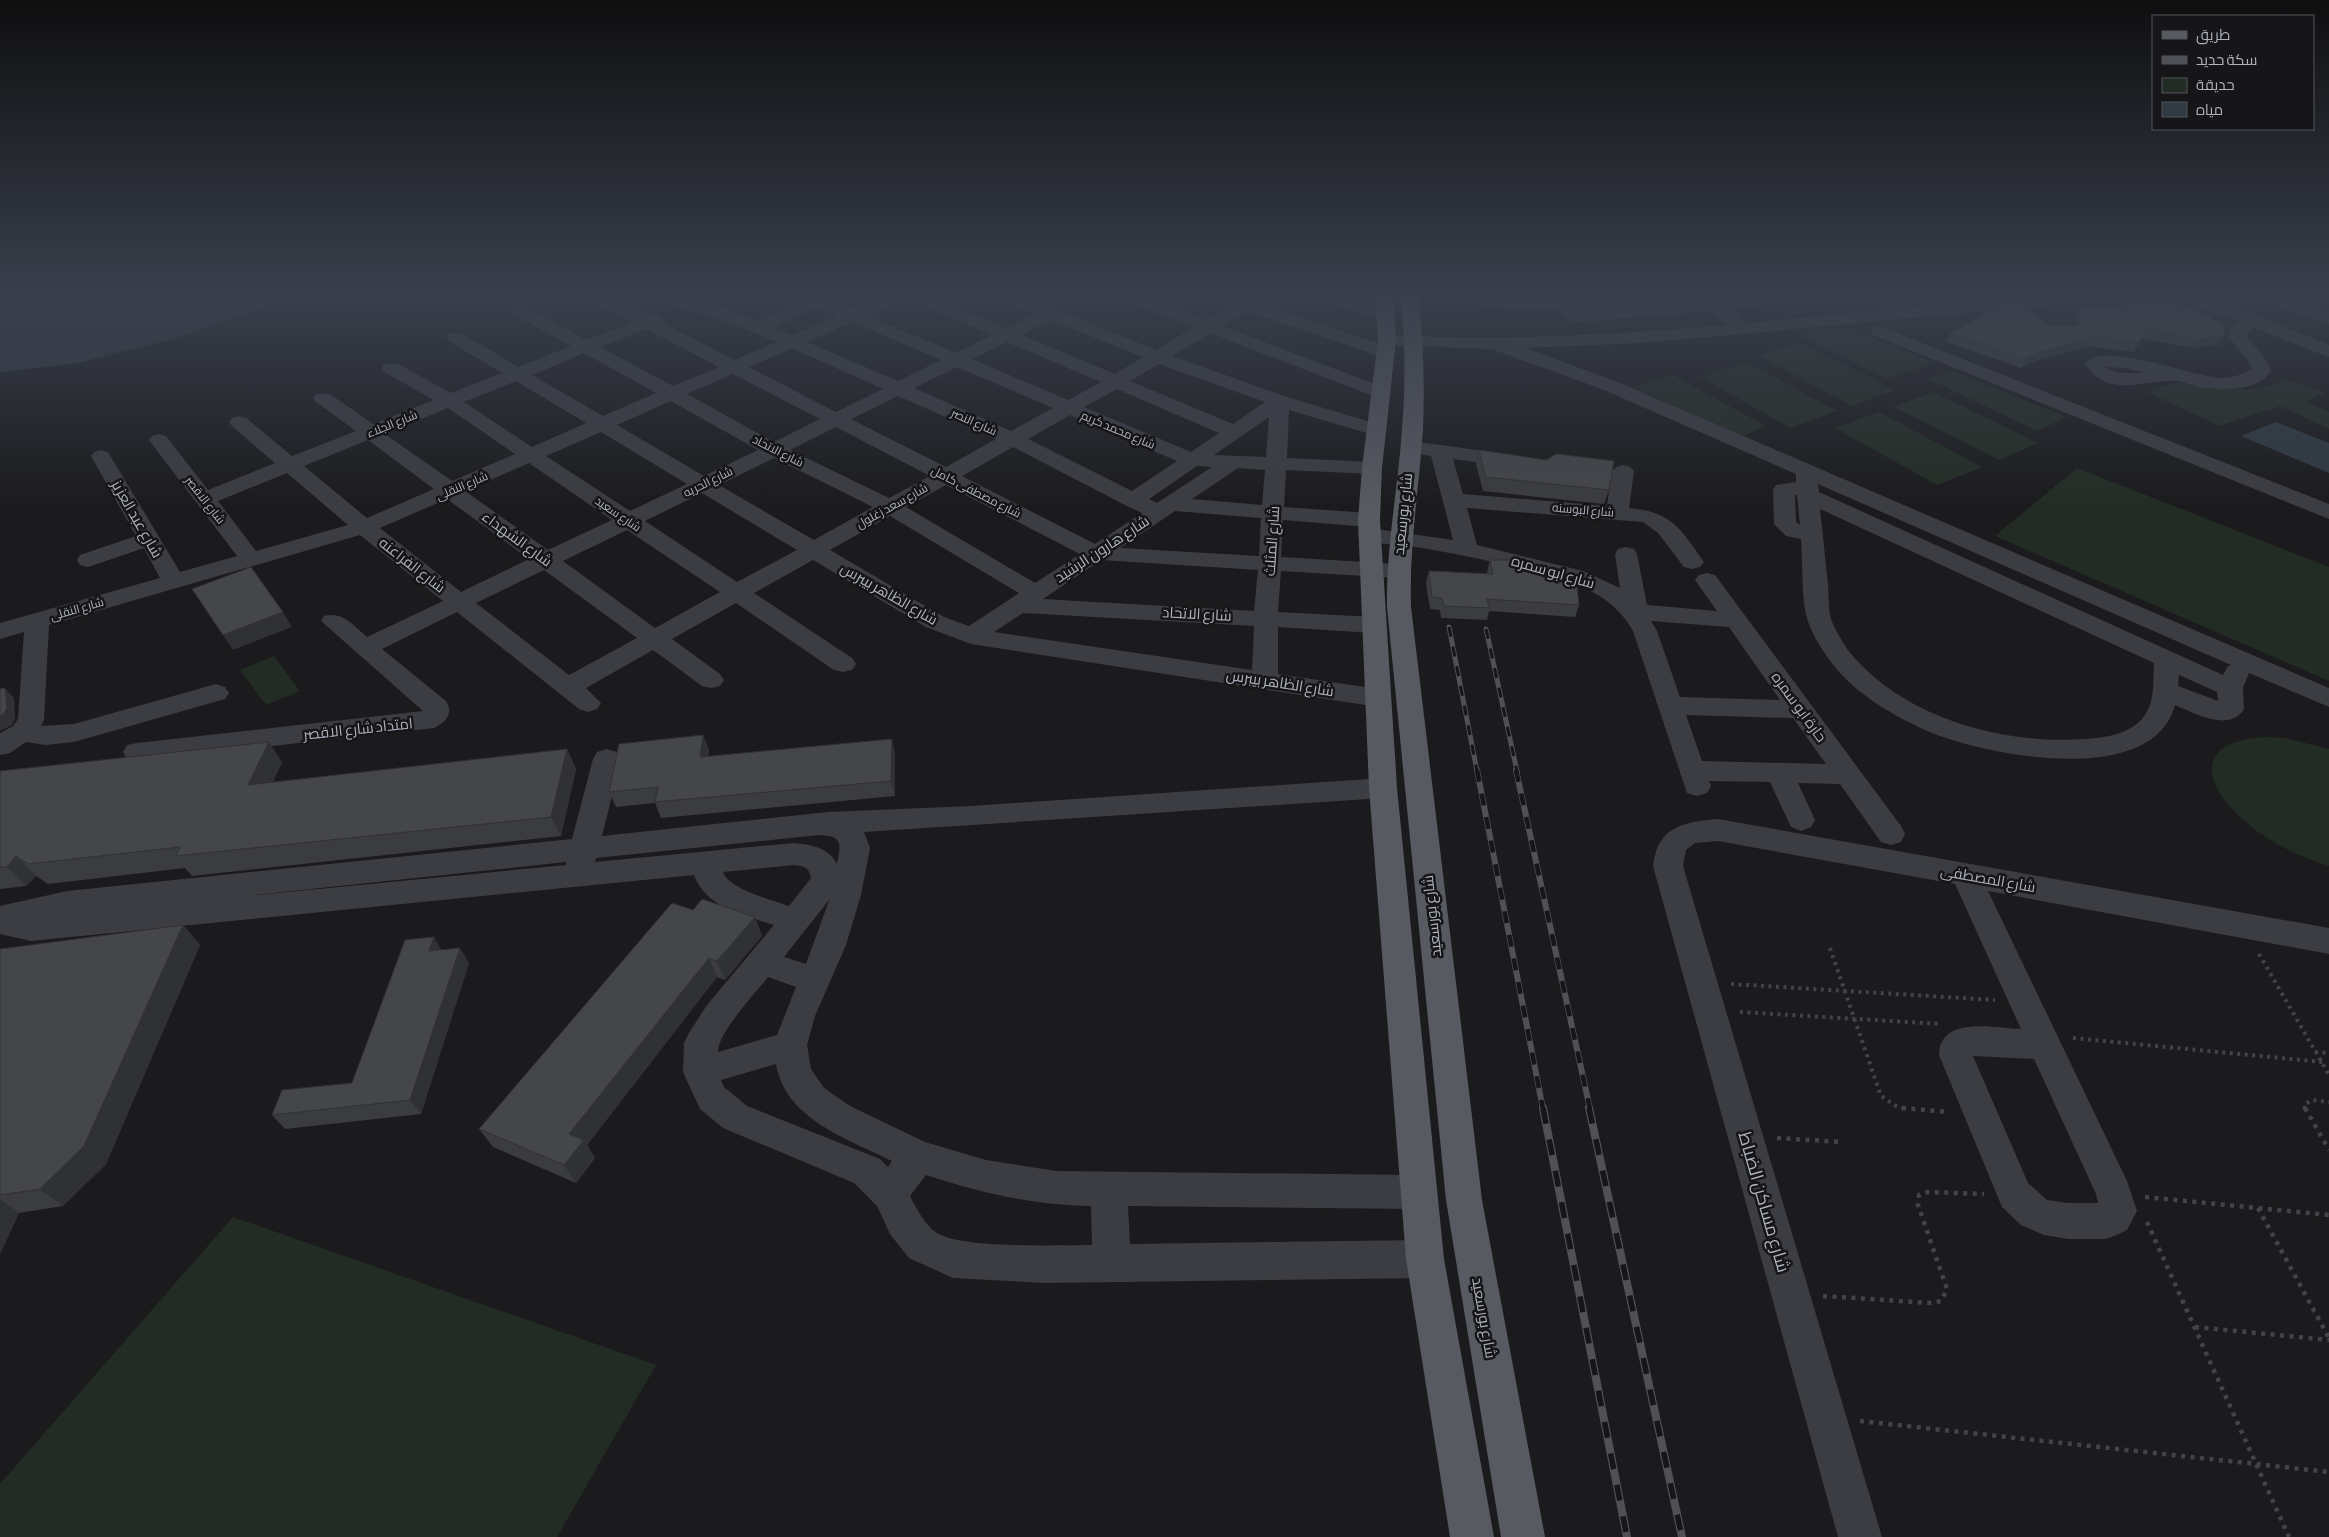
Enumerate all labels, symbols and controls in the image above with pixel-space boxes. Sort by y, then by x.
legend [2152,15,2314,130]
text: طريق [2196,26,2230,45]
text: سكة حديد [2196,51,2257,68]
text: حديقة [2196,76,2235,93]
text: مياه [2196,101,2223,118]
street label: شارع النصر [948,405,999,439]
street label: شارع الجلاء [365,408,420,441]
street label: شارع محمد كريم [1078,408,1157,453]
street label: شارع الاتحاد [750,432,806,471]
street label: شارع مصطفى كامل [928,463,1023,522]
street label: شارع الحريه [681,464,736,501]
street label: شارع النقلى [434,469,491,504]
street label: شارع بورسعيد [1390,472,1418,556]
street label: شارع الاقصر [181,473,228,527]
street label: شارع عبد العزيز [105,476,166,562]
street label: شارع سعد زغلول [854,481,931,532]
street label: شارع سعيد [592,494,644,535]
street label: شارع البوسنه [1551,500,1615,521]
street label: شارع المثلث [1261,505,1285,577]
street label: شارع الشهداء [477,508,556,572]
street label: شارع هارون الرشيد [1051,512,1154,588]
street label: شارع الفراعنه [374,533,449,598]
street label: شارع ابو سمره [1509,552,1597,594]
street label: شارع الظاهر بيبرس [836,559,941,631]
street label: شارع النقلى [49,595,106,624]
street label: شارع الاتحاد [1162,603,1232,627]
street label: شارع الظاهر بيبرس [1224,666,1335,702]
street label: حارة ابو سمره [1768,669,1830,745]
street label: امتداد شارع الاقصر [301,714,414,746]
street label: شارع المصطفى [1939,862,2037,898]
street label: شارع بورسعيد [1419,874,1447,958]
street label: شارع مساكن الضباط [1732,1129,1795,1275]
street label: شارع بورسعيد [1466,1276,1500,1360]

